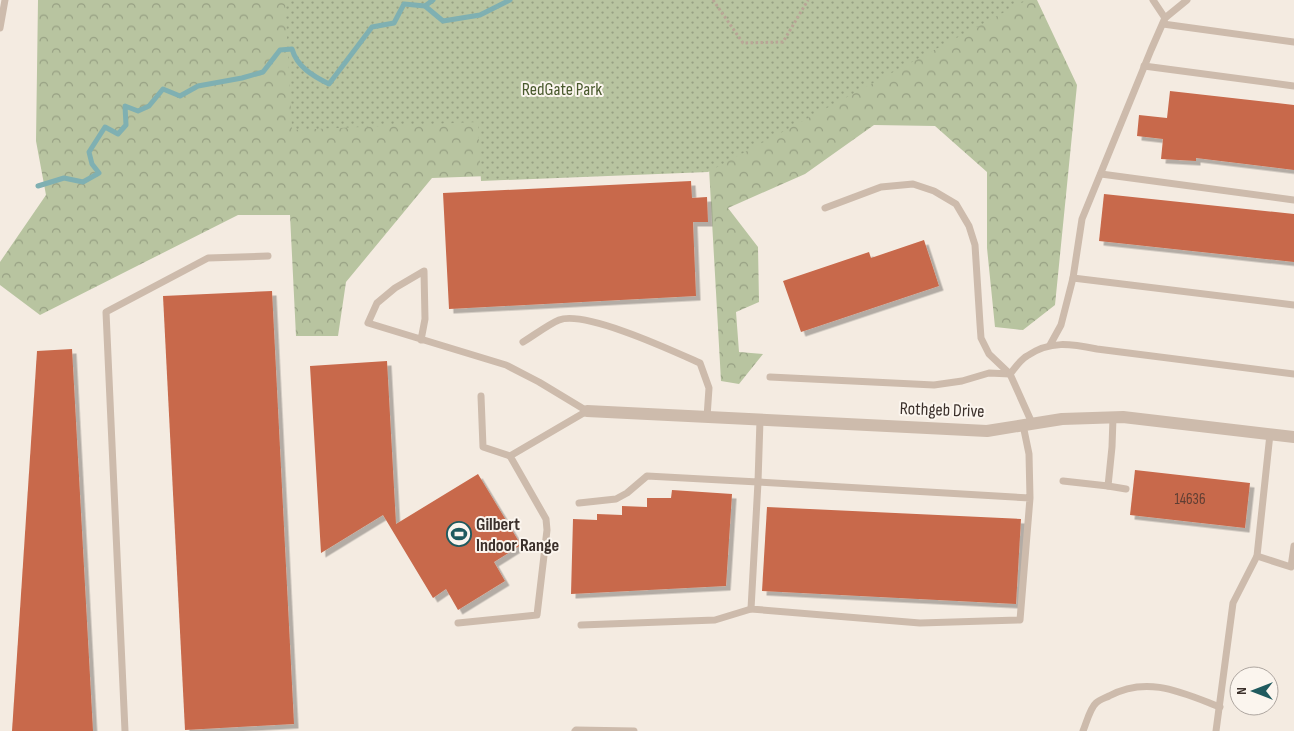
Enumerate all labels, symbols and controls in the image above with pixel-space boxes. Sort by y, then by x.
park label: RedGate Park [522,79,602,100]
street label: Rothgeb Drive [899,398,985,422]
house number: 14636 [1175,490,1205,509]
place label: Gilbert Indoor Range [476,514,559,556]
sports icon: Gilbert Indoor Range [446,521,472,547]
north arrow [1229,666,1279,716]
text: N [1233,687,1250,695]

